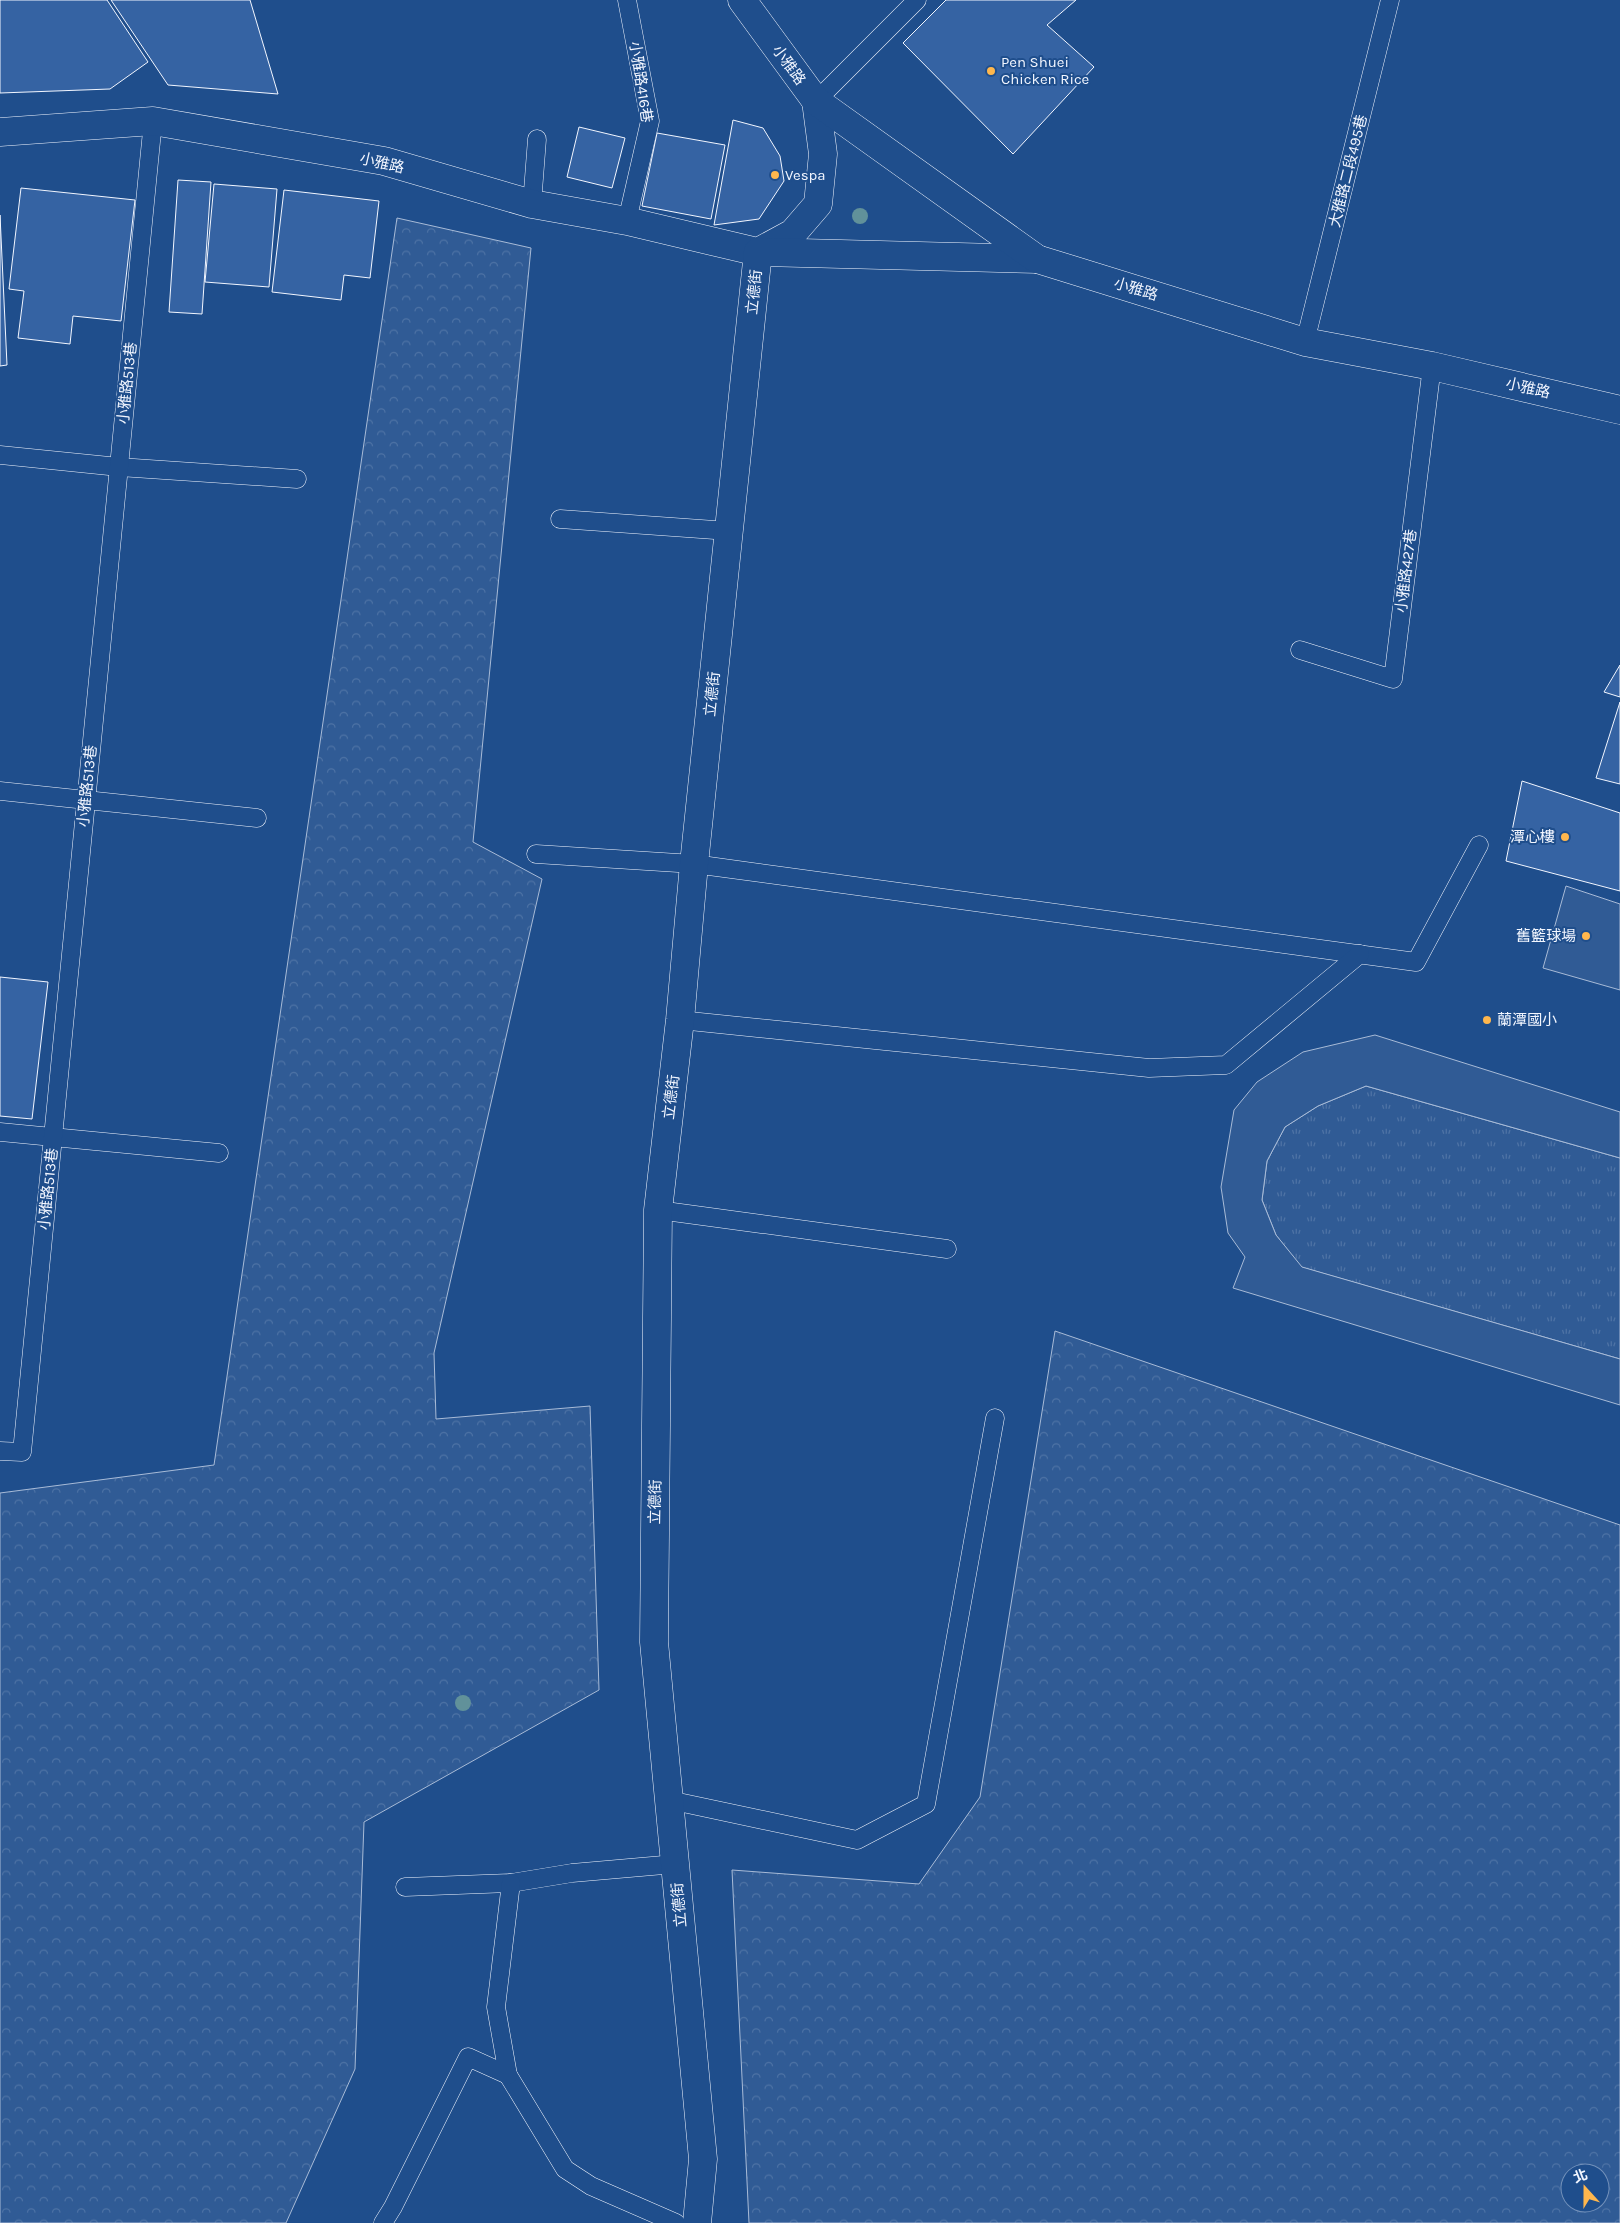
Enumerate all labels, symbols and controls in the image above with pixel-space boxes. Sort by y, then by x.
street label: 小雅路416巷 [626,40,656,124]
street label: 小雅路 [768,42,810,88]
place label: Pen Shuei Chicken Rice [1001,53,1089,88]
marker: Pen Shuei Chicken Rice [985,65,997,77]
street label: 大雅路二段495巷 [1325,113,1371,229]
street label: 小雅路 [358,149,406,177]
place label: Vespa [785,166,826,184]
marker: Vespa [769,169,781,181]
street label: 立德街 [743,269,765,315]
street label: 小雅路 [1112,274,1160,304]
street label: 小雅路513巷 [114,341,140,425]
street label: 小雅路 [1504,374,1552,402]
street label: 小雅路427巷 [1392,528,1420,614]
street label: 立德街 [701,671,723,717]
street label: 小雅路513巷 [74,744,100,828]
place label: 潭心樓 [1510,828,1555,846]
marker: 潭心樓 [1559,831,1571,843]
place label: 舊籃球場 [1516,927,1576,945]
marker: 舊籃球場 [1580,930,1592,942]
place label: 蘭潭國小 [1497,1011,1557,1029]
marker: 蘭潭國小 [1481,1014,1493,1026]
street label: 立德街 [659,1074,683,1120]
street label: 小雅路513巷 [35,1147,61,1231]
street label: 立德街 [646,1479,664,1525]
street label: 立德街 [668,1882,690,1928]
north arrow [1560,2163,1610,2213]
text: 北 [1571,2166,1590,2187]

